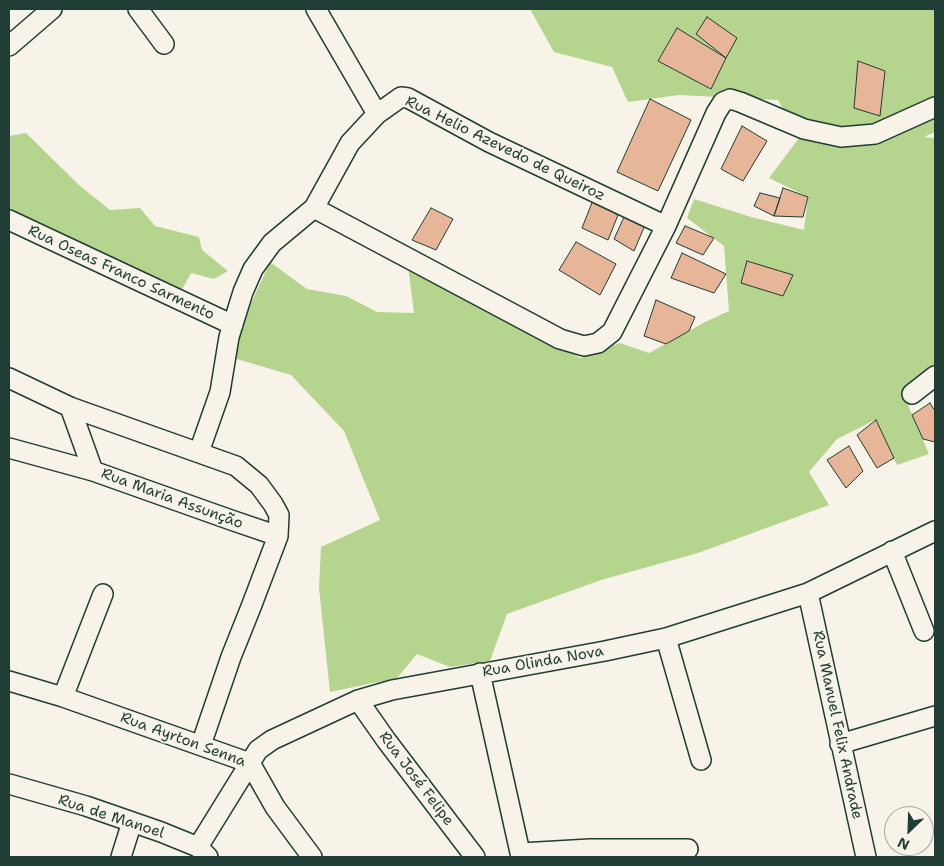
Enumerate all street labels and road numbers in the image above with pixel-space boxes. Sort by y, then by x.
street label: Rua Helio Azevedo de Queiroz [402,93,608,205]
street label: Rua Oseas Franco Sarmento [25,222,217,324]
street label: Rua Maria Assunção [99,465,245,533]
street label: Rua Manuel Felix Andrade [808,629,866,821]
street label: Rua Olinda Nova [481,642,605,682]
street label: Rua Ayrton Senna [118,709,248,771]
street label: Rua José Felipe [375,728,457,830]
street label: Rua de Manoel [56,791,166,843]

